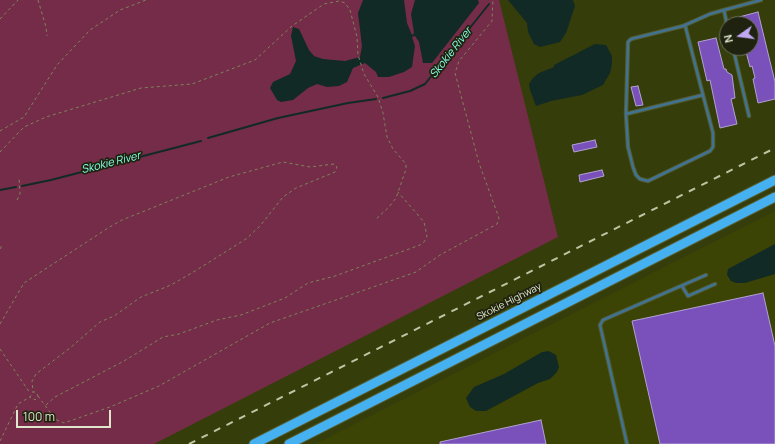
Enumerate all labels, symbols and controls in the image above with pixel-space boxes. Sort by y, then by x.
north arrow [719,16,759,56]
water label: Skokie River [427,25,475,81]
text: N [720,33,736,44]
water label: Skokie River [80,149,142,177]
street label: Skokie Highway [475,281,543,323]
scale bar [18,402,113,428]
text: 100 m [23,408,55,425]

